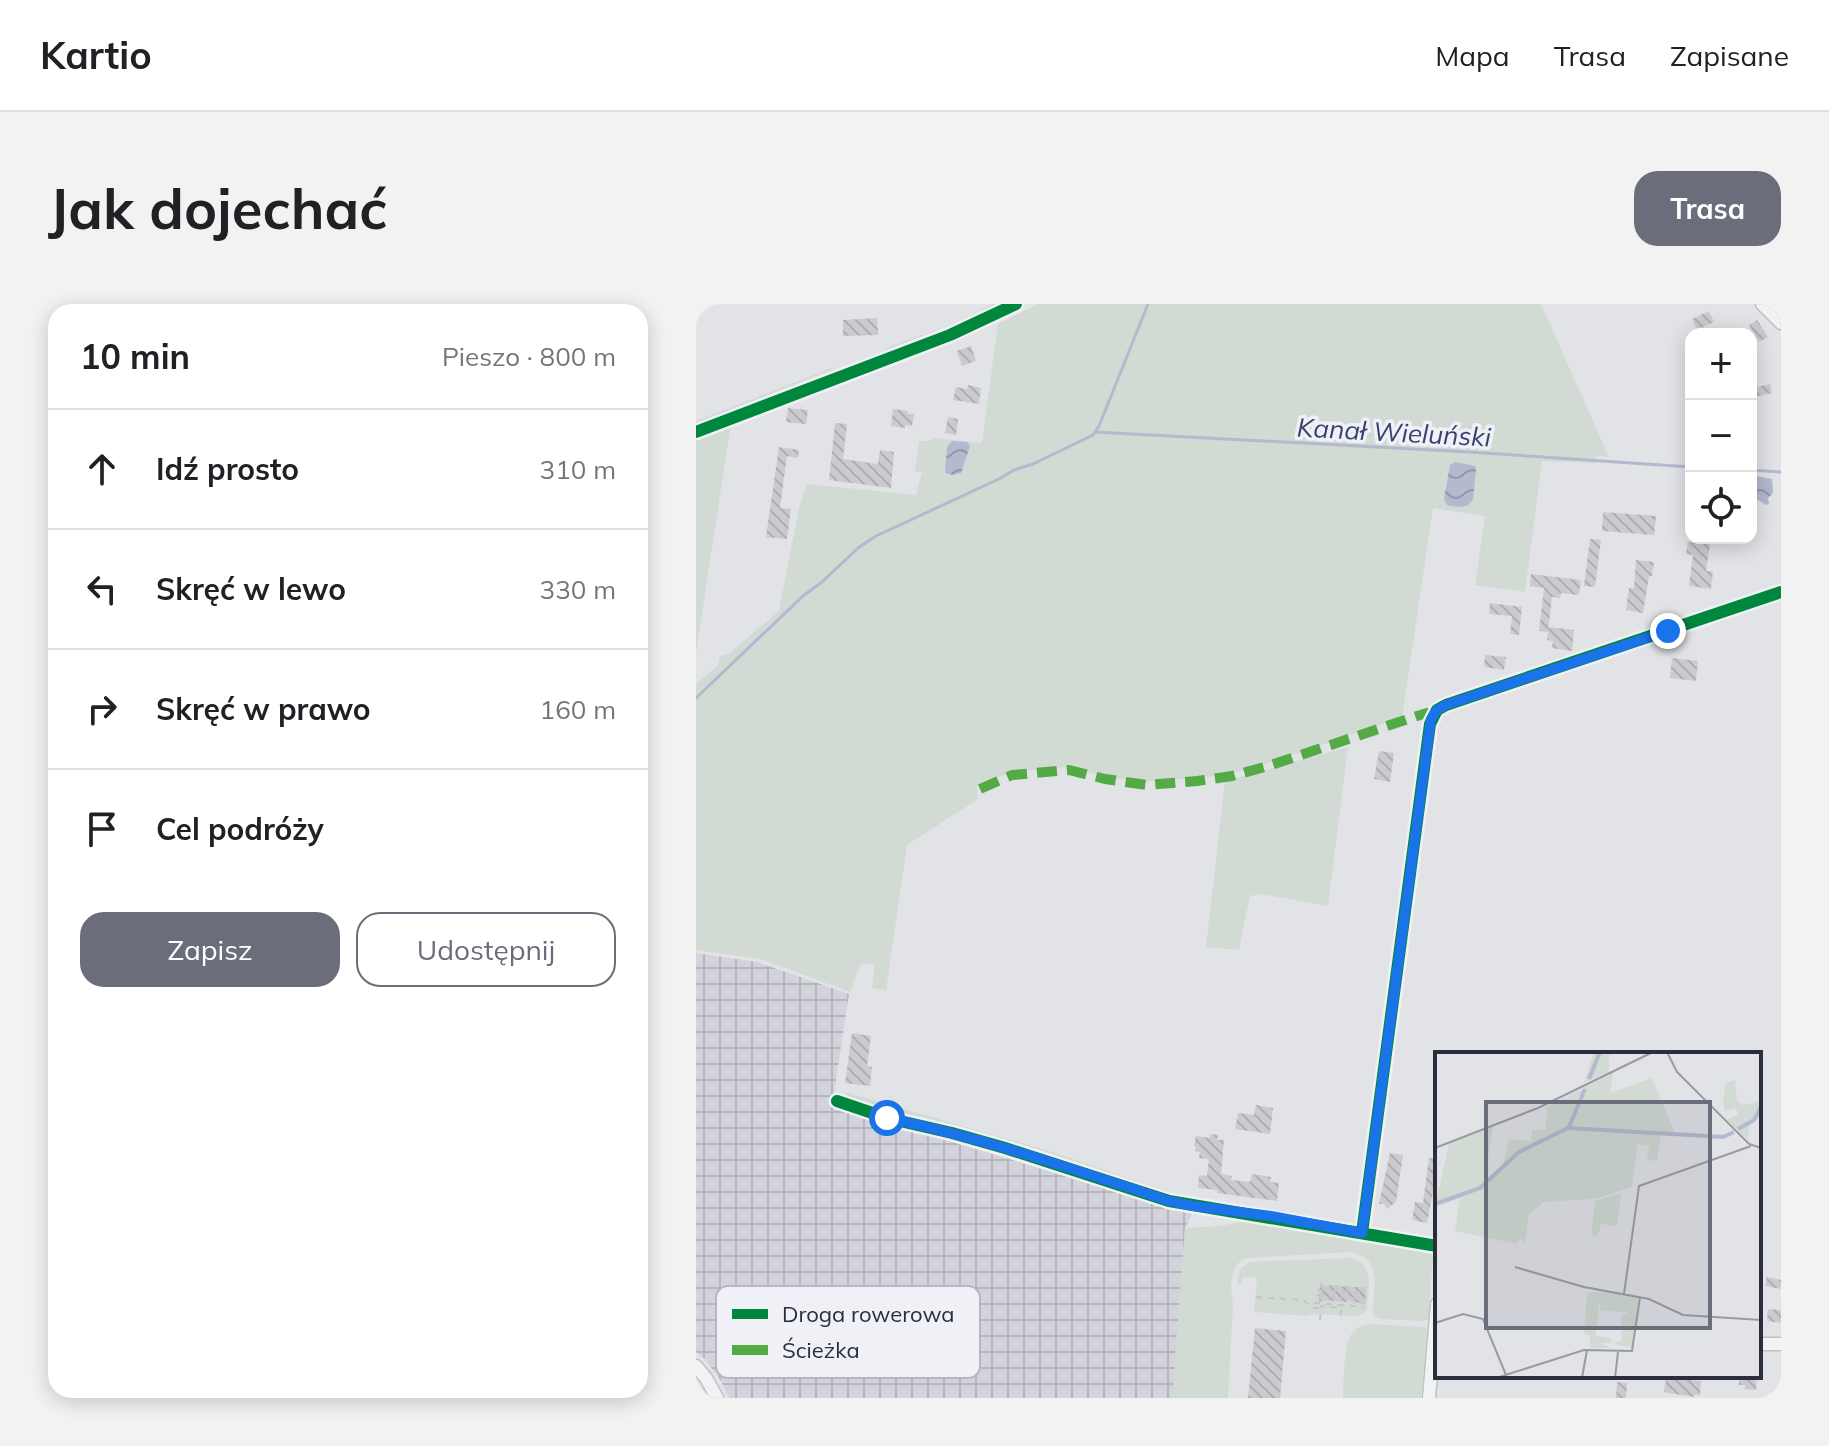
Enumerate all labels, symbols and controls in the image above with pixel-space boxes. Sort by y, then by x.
text: Kartio [40,31,152,79]
text: Mapa [1435,38,1510,73]
text: Trasa [1554,38,1626,73]
text: Zapisane [1670,38,1789,73]
button: Trasa [1634,171,1781,246]
text: Jak dojechać [48,173,387,243]
map controls [1685,328,1757,544]
button: + [1685,328,1757,400]
text: 10 min [80,335,190,378]
text: Pieszo · 800 m [442,340,616,373]
button: − [1685,400,1757,472]
water label: Kanał Wieluński [1296,410,1493,454]
icon: ahead [80,447,124,491]
text: Idź prosto [156,450,299,488]
text: 310 m [540,453,616,486]
button: locate [1685,472,1757,544]
icon: left [80,567,124,611]
text: Skręć w lewo [156,570,346,608]
text: 330 m [540,573,616,606]
route end [1650,613,1686,649]
icon: right [80,687,124,731]
text: Skręć w prawo [156,690,371,728]
text: 160 m [540,693,616,726]
icon: arrive [80,807,124,851]
text: Cel podróży [156,810,324,848]
button: Zapisz [80,912,340,987]
button: Udostępnij [356,912,616,987]
inset map [1435,1052,1761,1378]
route start [869,1100,905,1136]
legend [716,1286,980,1378]
text: Droga rowerowa [782,1300,955,1328]
text: Ścieżka [782,1336,860,1364]

